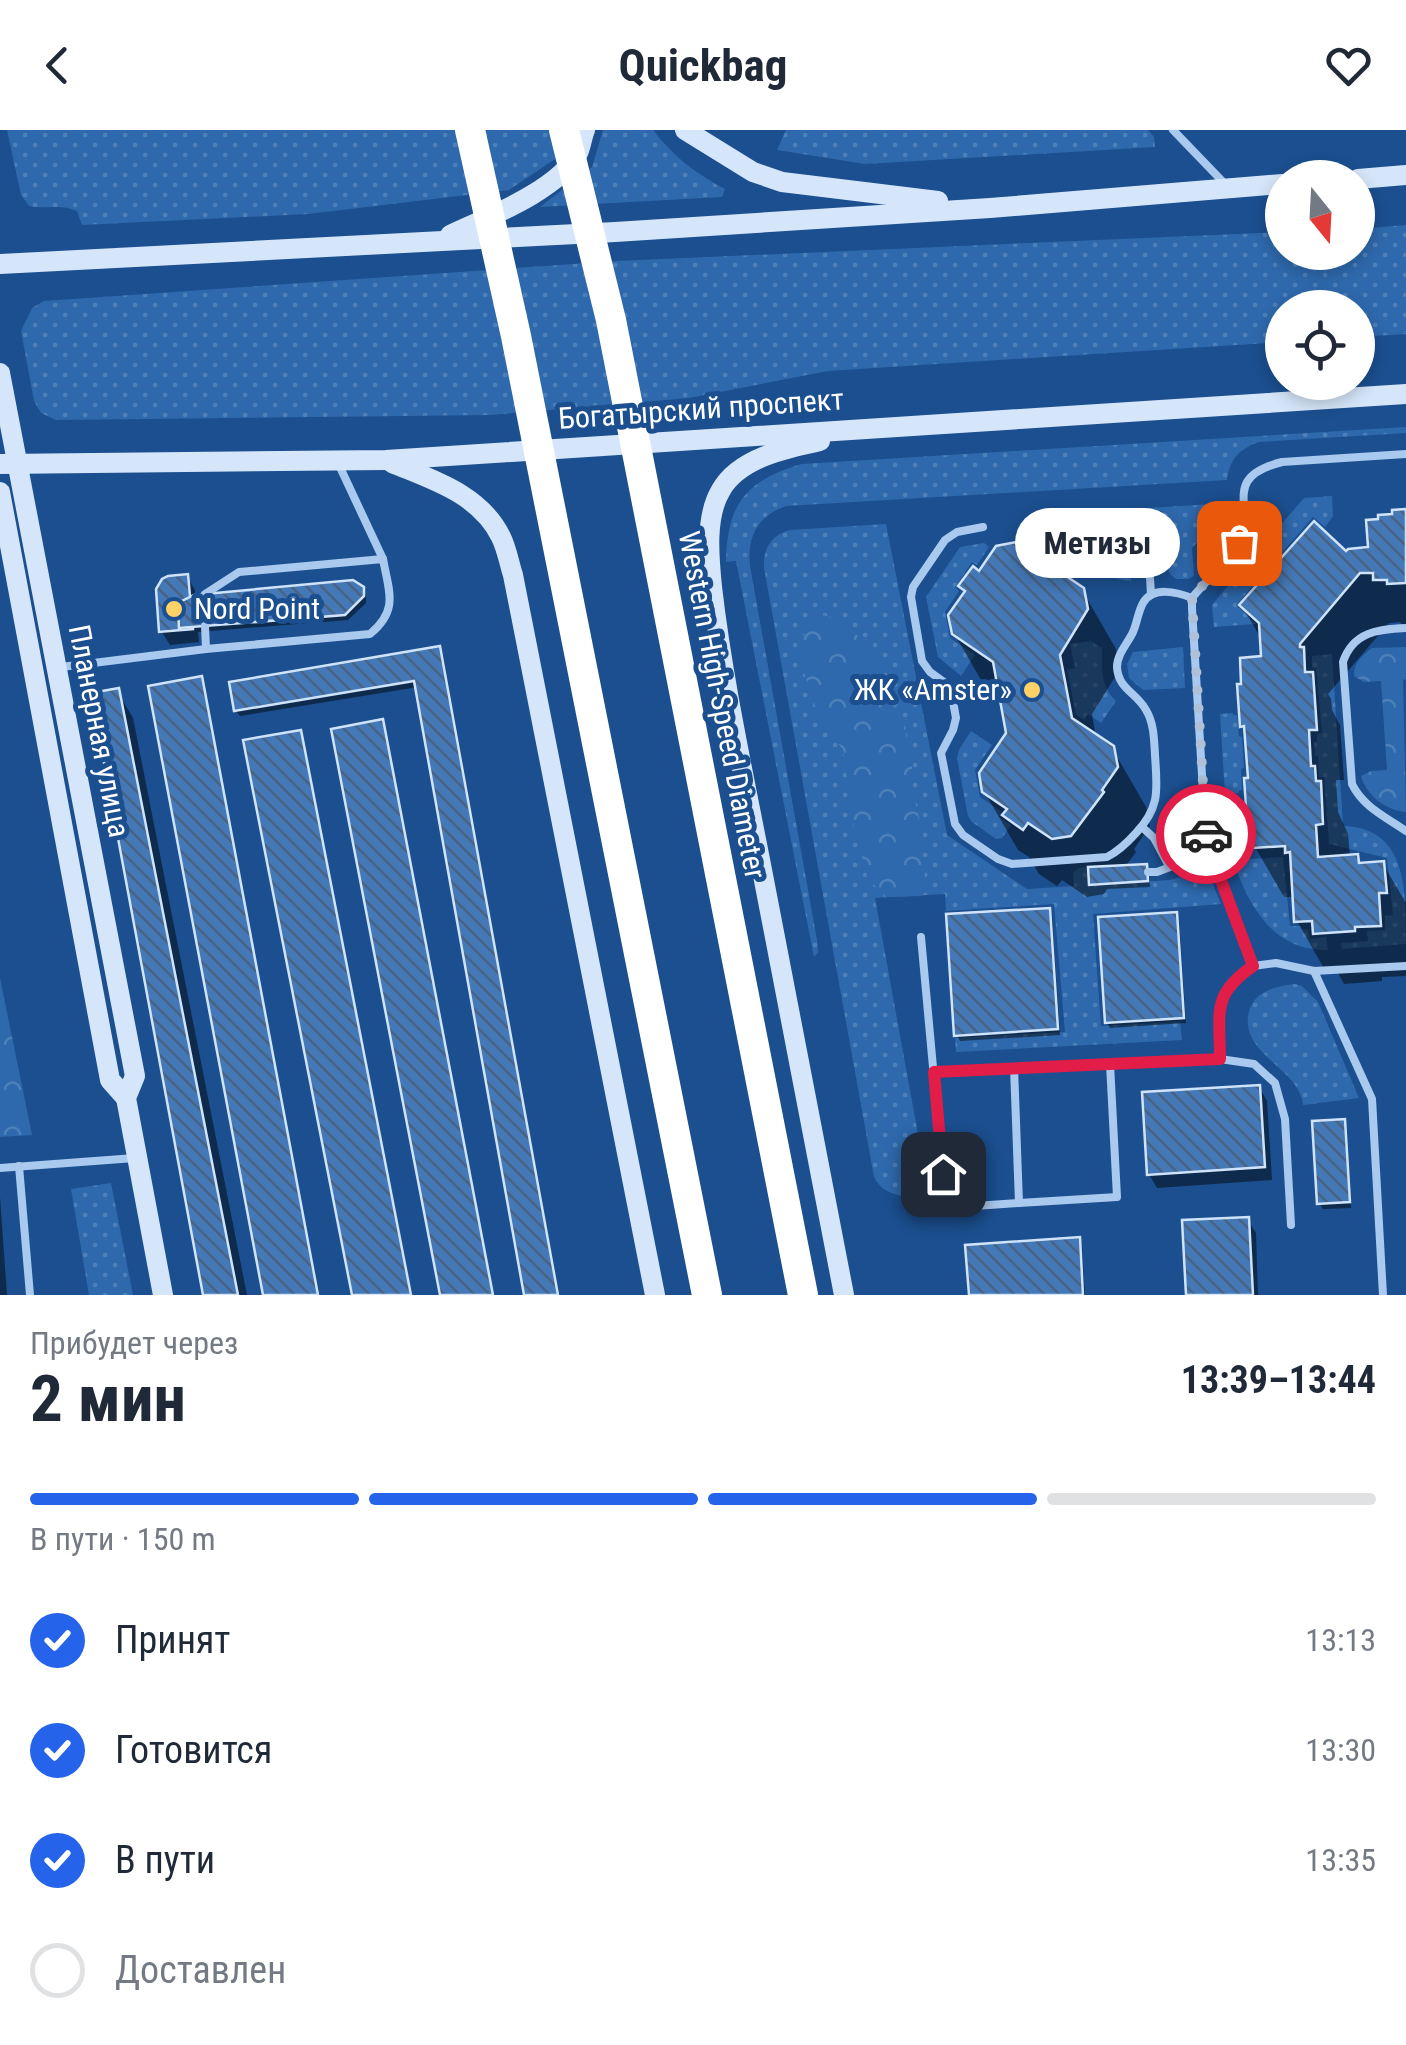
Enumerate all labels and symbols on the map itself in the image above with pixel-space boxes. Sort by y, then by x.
north arrow [1265,160,1375,270]
street label: Богатырский проспект [557,381,845,436]
pin [1197,501,1282,586]
callout: Метизы [1014,508,1179,578]
street label: Western High-Speed Diameter [672,528,773,882]
place label: Nord Point [194,591,320,626]
marker: Nord Point [163,598,185,620]
street label: Планерная улица [62,622,137,840]
place label: ЖК «Amster» [854,672,1012,707]
marker: ЖК «Amster» [1021,679,1043,701]
courier [1156,784,1256,884]
pin [901,1132,986,1217]

